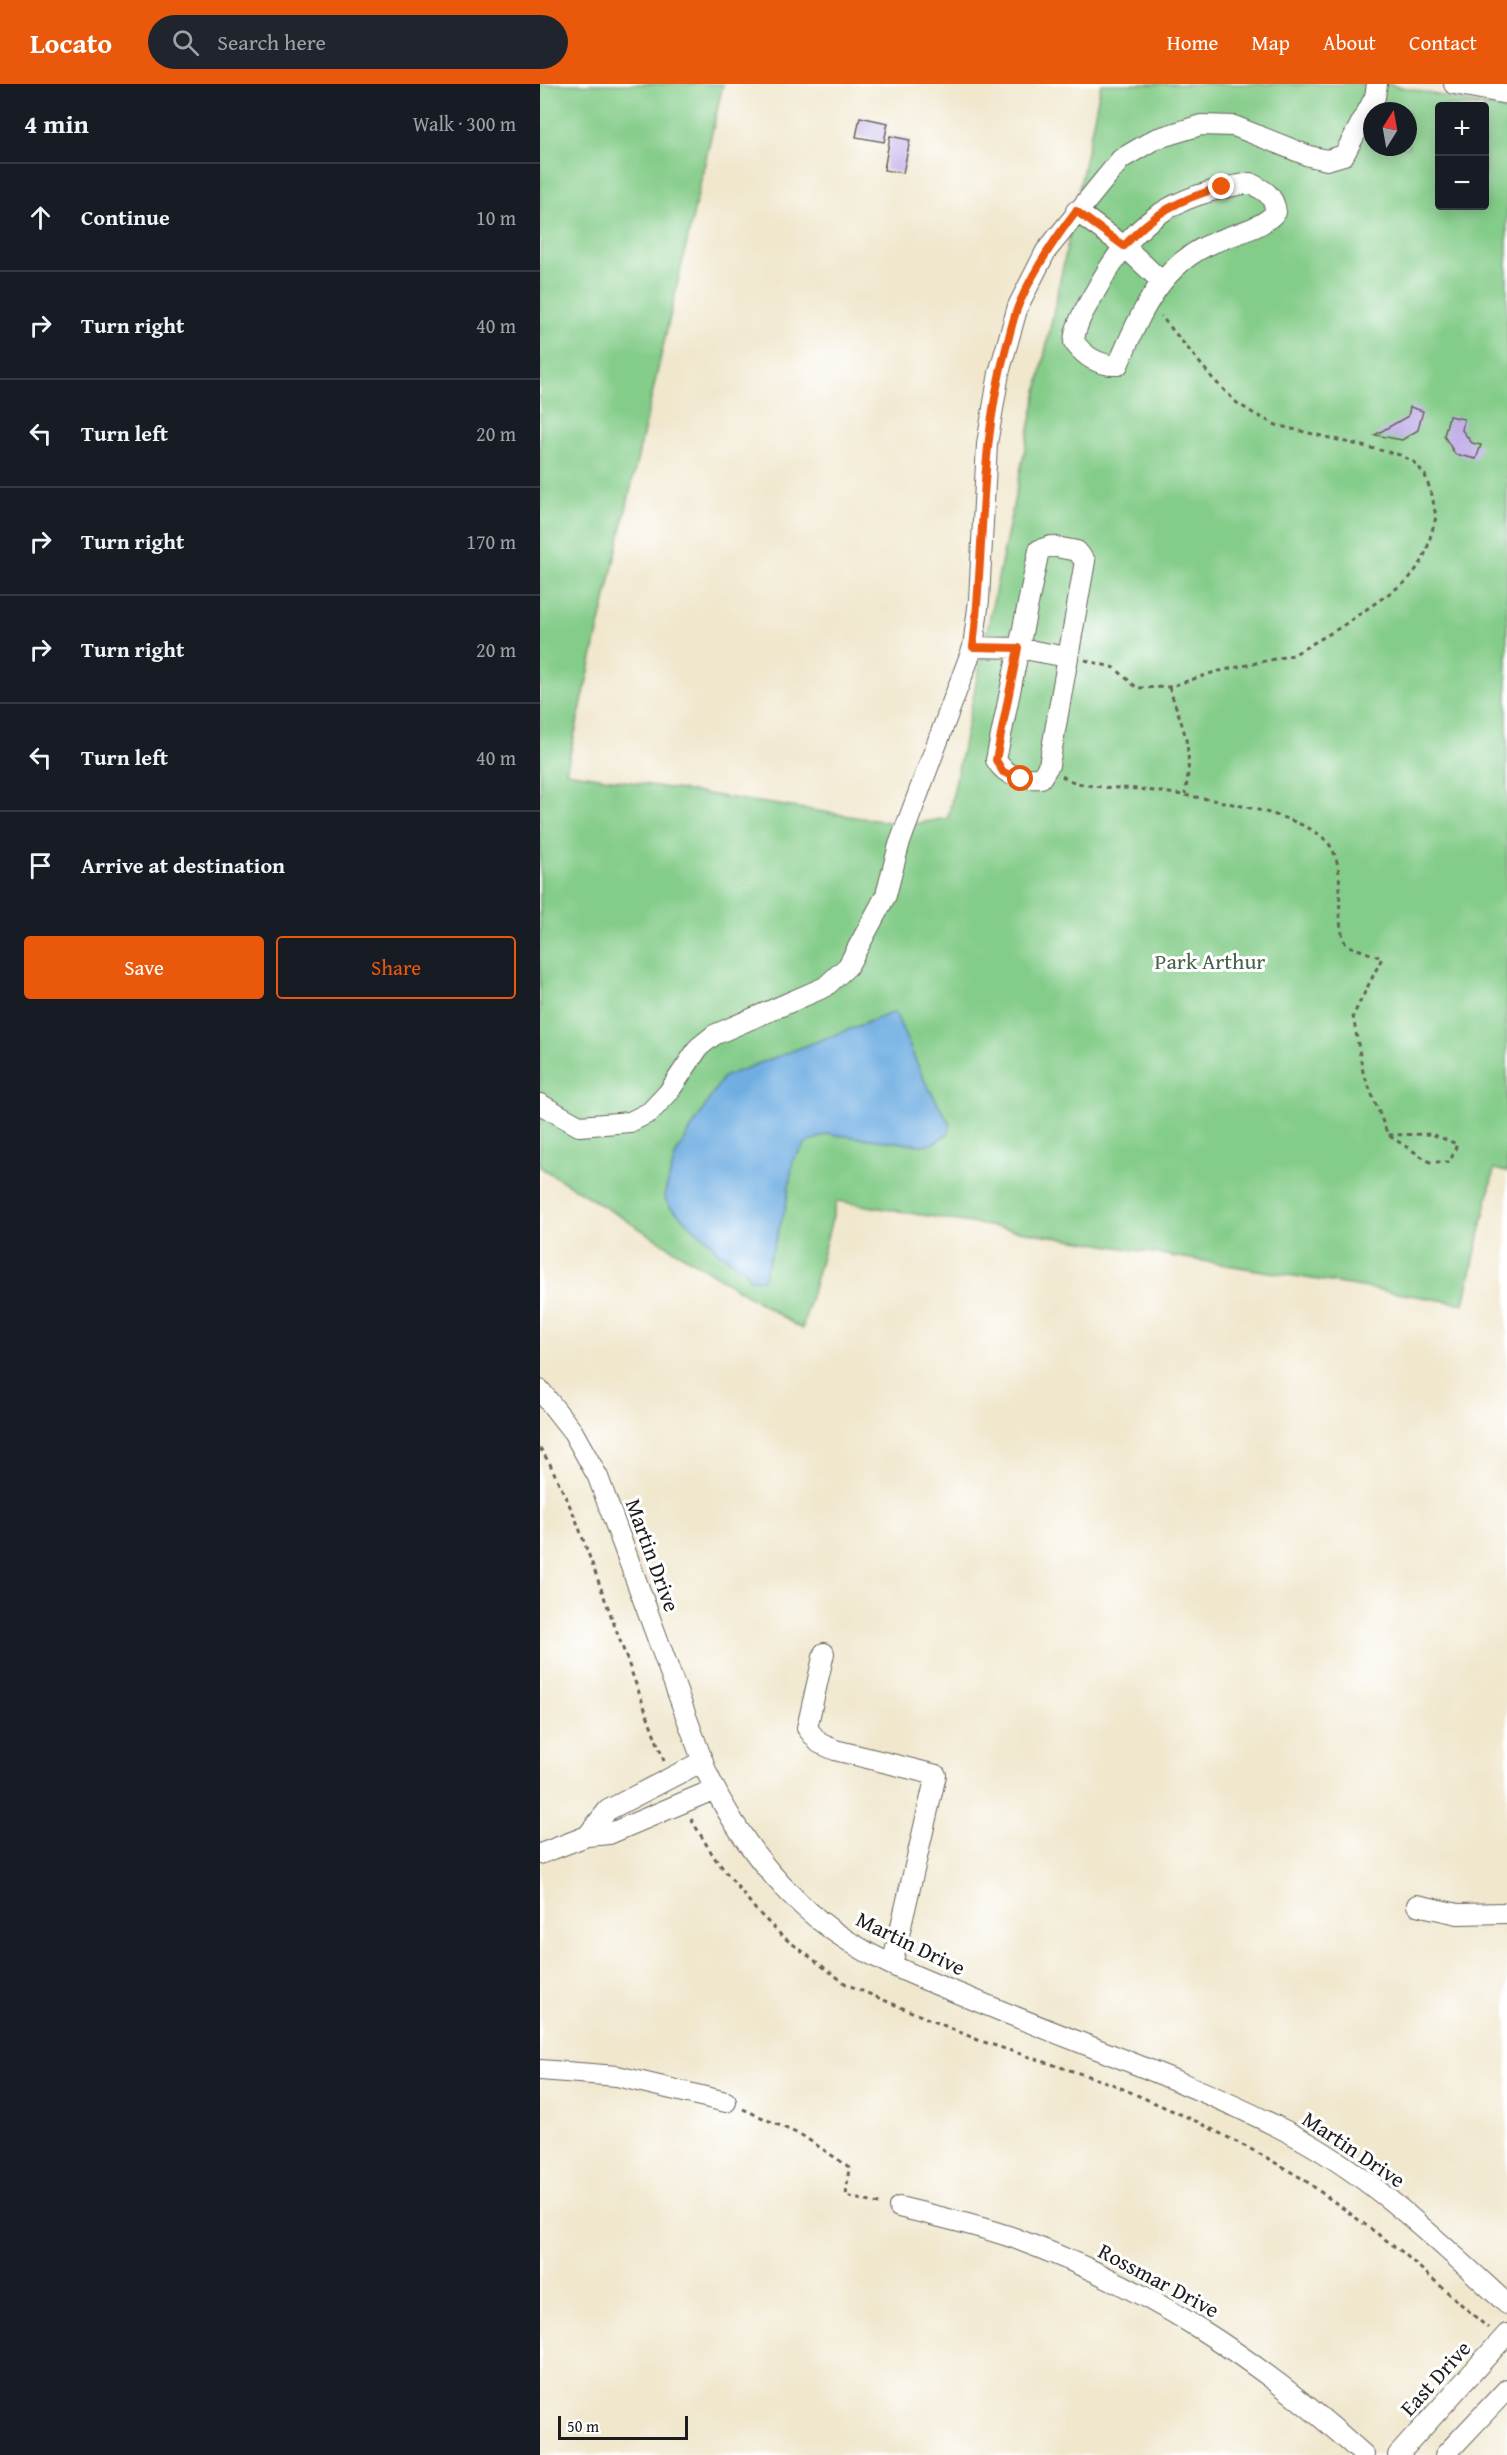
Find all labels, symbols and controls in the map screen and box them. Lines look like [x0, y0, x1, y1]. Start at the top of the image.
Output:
search box [148, 15, 568, 69]
text: Locato [30, 22, 112, 63]
icon: search [169, 26, 202, 59]
text: Search here [217, 26, 326, 58]
text: Home [1167, 27, 1218, 58]
text: Map [1251, 27, 1290, 58]
text: About [1323, 27, 1376, 58]
text: Contact [1409, 27, 1477, 58]
north arrow [1363, 102, 1417, 156]
map controls [1435, 102, 1489, 210]
button: + [1435, 102, 1489, 156]
text: 4 min [24, 104, 89, 143]
text: Walk · 300 m [413, 109, 516, 138]
button: − [1435, 156, 1489, 210]
route end [1208, 173, 1234, 199]
icon: ahead [24, 201, 57, 234]
text: Continue [81, 201, 170, 233]
text: 10 m [476, 203, 516, 232]
icon: right [24, 309, 57, 342]
text: Turn right [81, 309, 184, 341]
text: 40 m [476, 311, 516, 340]
icon: left [24, 417, 57, 450]
text: Turn left [81, 417, 168, 449]
text: 20 m [476, 419, 516, 448]
icon: right [24, 525, 57, 558]
text: Turn right [81, 525, 184, 557]
text: 170 m [466, 527, 516, 556]
icon: right [24, 633, 57, 666]
text: Turn right [81, 633, 184, 665]
text: 20 m [476, 635, 516, 664]
icon: left [24, 741, 57, 774]
text: Turn left [81, 741, 168, 773]
text: 40 m [476, 743, 516, 772]
route start [1007, 765, 1033, 791]
icon: arrive [24, 849, 57, 882]
text: Arrive at destination [81, 849, 285, 881]
button: Save [24, 936, 264, 999]
button: Share [276, 936, 516, 999]
park label: Park Arthur [1155, 945, 1265, 977]
street label: Martin Drive [618, 1494, 688, 1616]
street label: Martin Drive [851, 1903, 971, 1983]
street label: Martin Drive [1296, 2103, 1412, 2195]
street label: Rossmar Drive [1093, 2235, 1225, 2325]
street label: East Drive [1392, 2333, 1478, 2423]
scale bar [558, 2413, 688, 2440]
text: 50 m [567, 2414, 599, 2438]

